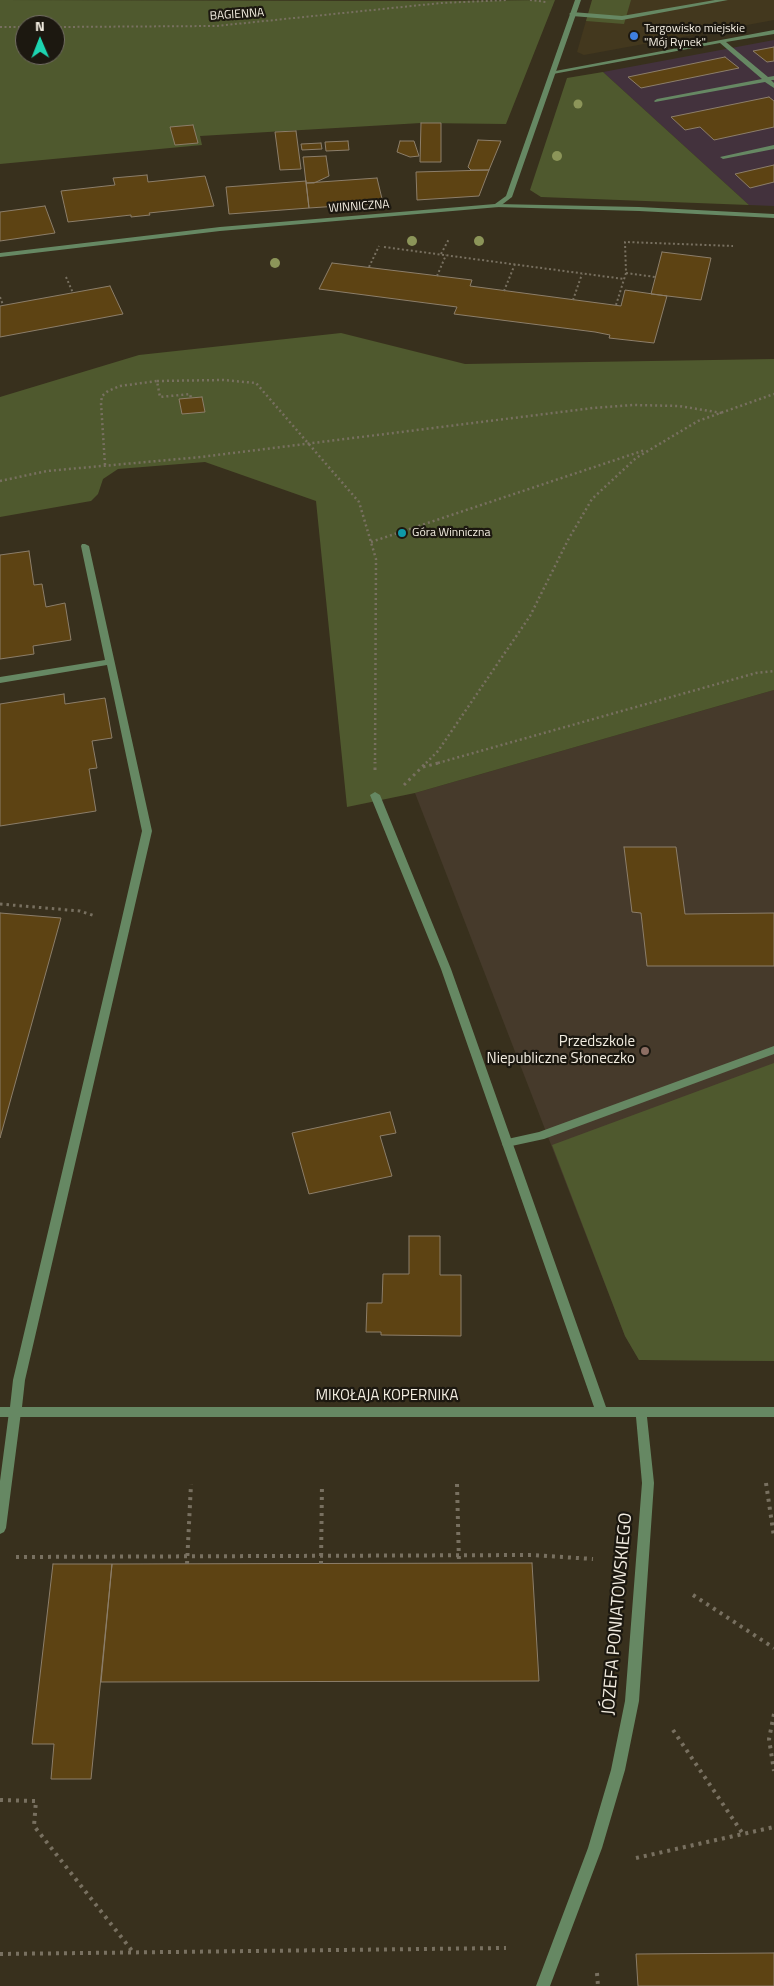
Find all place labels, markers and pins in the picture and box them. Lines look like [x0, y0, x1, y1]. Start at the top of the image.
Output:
place label: Targowisko miejskie "Mój Rynek" [644, 22, 745, 50]
marker: Targowisko miejskie "Mój Rynek" [628, 30, 640, 42]
place label: Góra Winniczna [412, 526, 490, 540]
marker: Góra Winniczna [396, 527, 408, 539]
place label: Przedszkole Niepubliczne Słoneczko [487, 1033, 635, 1068]
marker: Przedszkole Niepubliczne Słoneczko [639, 1045, 651, 1057]

